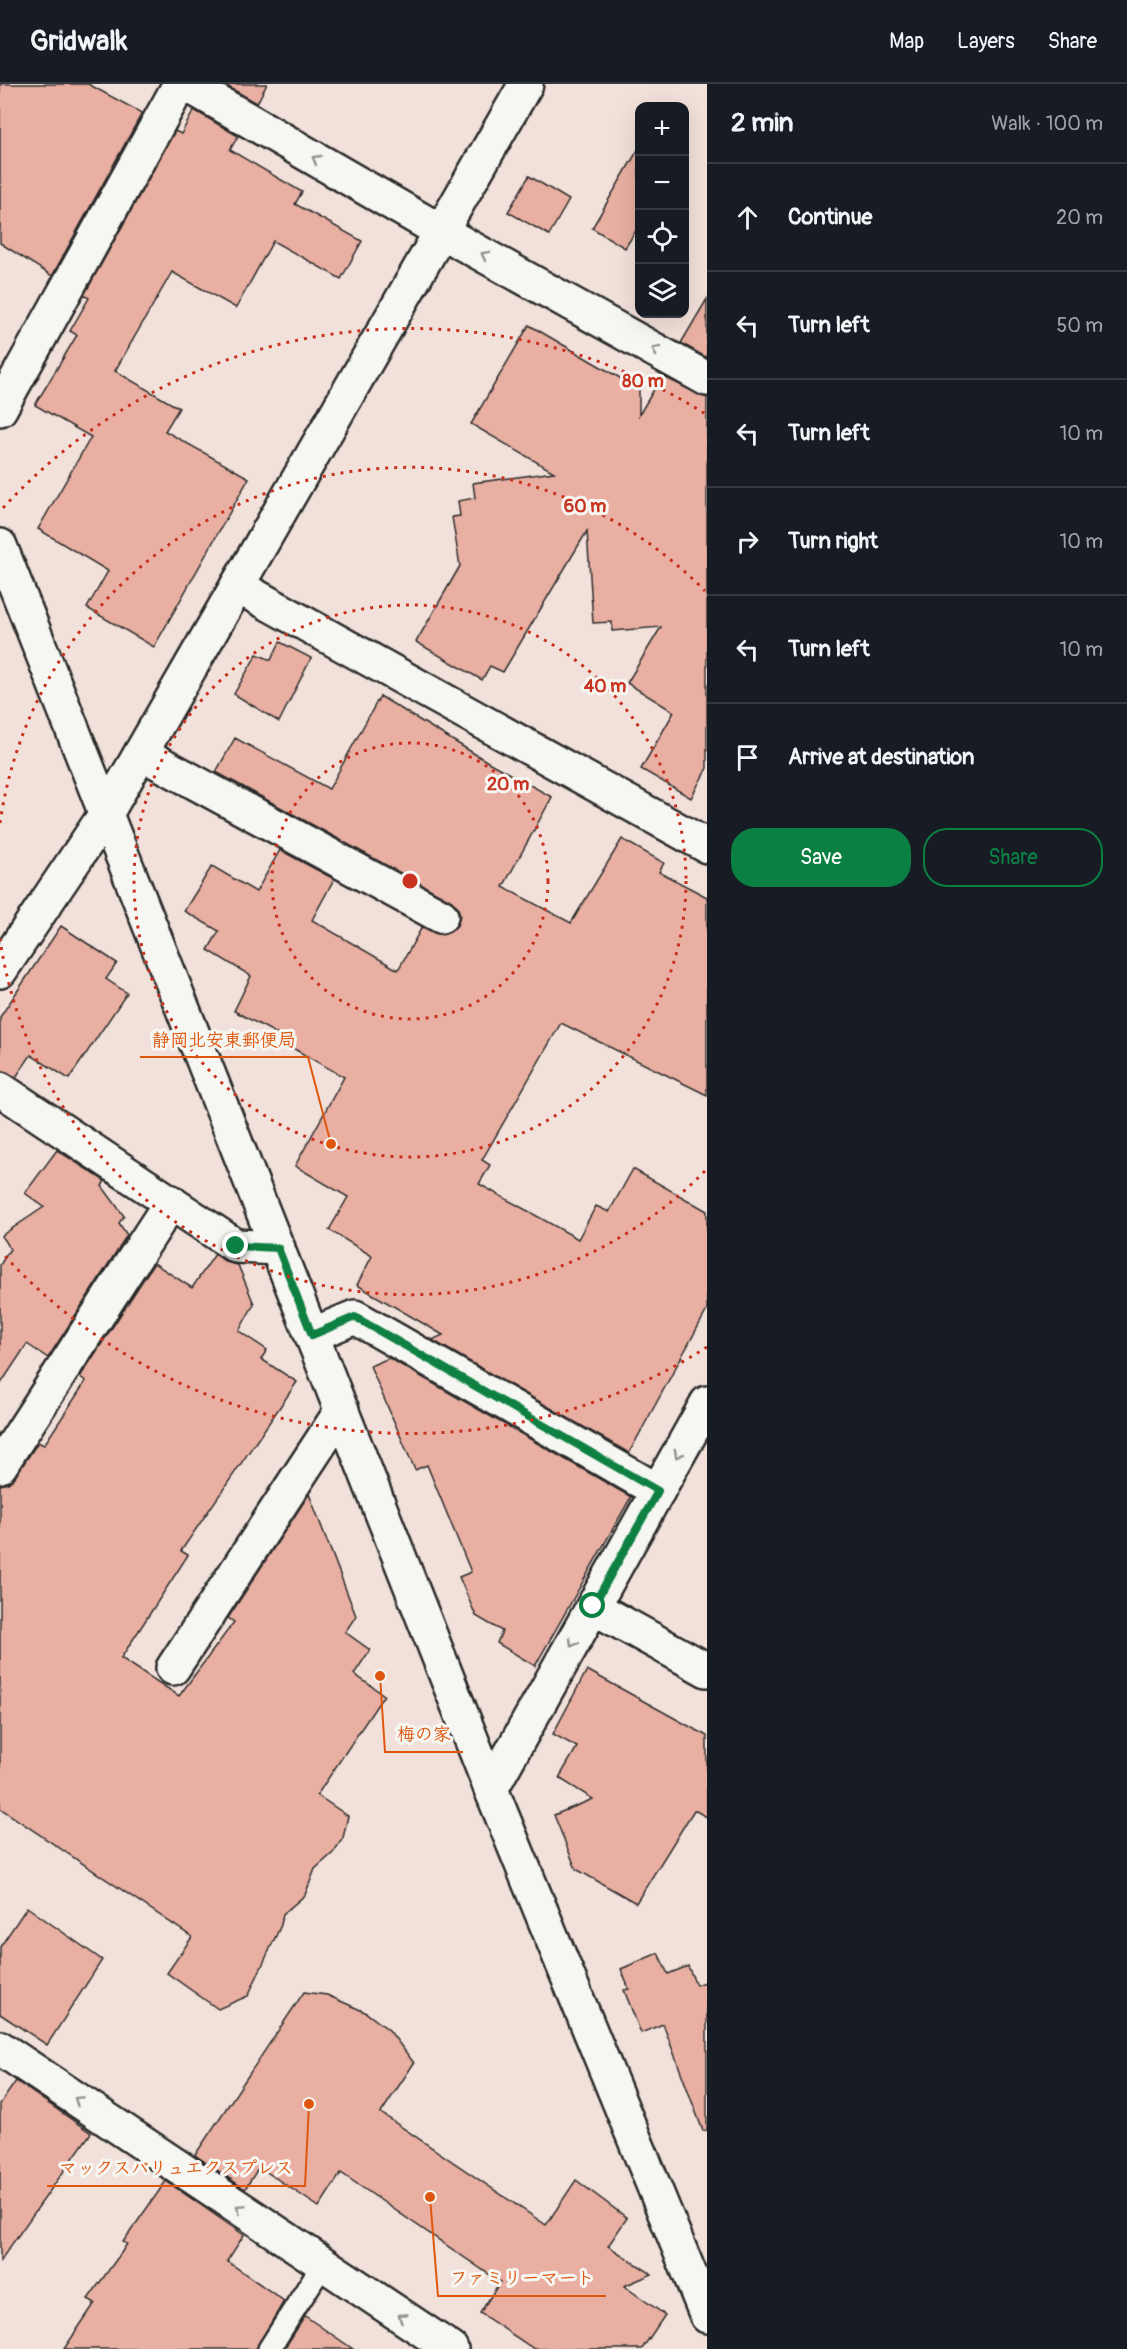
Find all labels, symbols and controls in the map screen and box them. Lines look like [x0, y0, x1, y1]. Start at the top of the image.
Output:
text: Gridwalk [30, 24, 128, 59]
text: Map [889, 28, 924, 55]
text: Layers [957, 28, 1015, 55]
text: Share [1048, 28, 1097, 55]
map controls [635, 102, 689, 318]
button: + [635, 102, 689, 156]
text: 2 min [731, 107, 793, 139]
text: Walk · 100 m [991, 111, 1103, 136]
one-way arrow [312, 155, 322, 166]
button: − [635, 156, 689, 210]
icon: ahead [731, 201, 764, 234]
text: Continue [788, 203, 872, 231]
text: 20 m [1056, 205, 1103, 230]
button: locate [635, 210, 689, 264]
one-way arrow [481, 251, 492, 263]
button: layers [635, 264, 689, 318]
icon: left [731, 309, 764, 342]
text: Turn left [788, 311, 870, 339]
text: 50 m [1056, 313, 1103, 338]
one-way arrow [652, 346, 662, 357]
text: 80 m [622, 370, 664, 393]
icon: left [731, 417, 764, 450]
text: Turn left [788, 419, 870, 447]
text: 10 m [1059, 421, 1103, 446]
text: 60 m [564, 495, 606, 518]
icon: right [731, 525, 764, 558]
text: Turn right [788, 527, 878, 555]
text: 10 m [1059, 529, 1103, 554]
icon: left [731, 633, 764, 666]
text: Turn left [788, 635, 870, 663]
text: 10 m [1059, 637, 1103, 662]
text: 40 m [584, 675, 626, 698]
icon: arrive [731, 741, 764, 774]
text: Arrive at destination [788, 743, 974, 771]
text: 20 m [487, 773, 529, 796]
button: Save [731, 828, 911, 887]
button: Share [923, 828, 1103, 887]
centre of rings [400, 871, 420, 891]
callout: 静岡北安東郵便局 [140, 1021, 308, 1057]
text: 静岡北安東郵便局 [152, 1029, 296, 1052]
route end [222, 1232, 248, 1258]
one-way arrow [674, 1448, 685, 1459]
route start [579, 1592, 605, 1618]
one-way arrow [569, 1637, 580, 1647]
callout: 梅の家 [385, 1716, 463, 1752]
text: 梅の家 [397, 1723, 451, 1746]
one-way arrow [73, 2096, 84, 2107]
callout: マックスバリュエクスプレス [47, 2150, 305, 2186]
text: マックスバリュエクスプレス [59, 2157, 293, 2180]
one-way arrow [236, 2204, 247, 2215]
callout: ファミリーマート [438, 2260, 606, 2296]
text: ファミリーマート [450, 2267, 594, 2290]
one-way arrow [398, 2312, 408, 2324]

